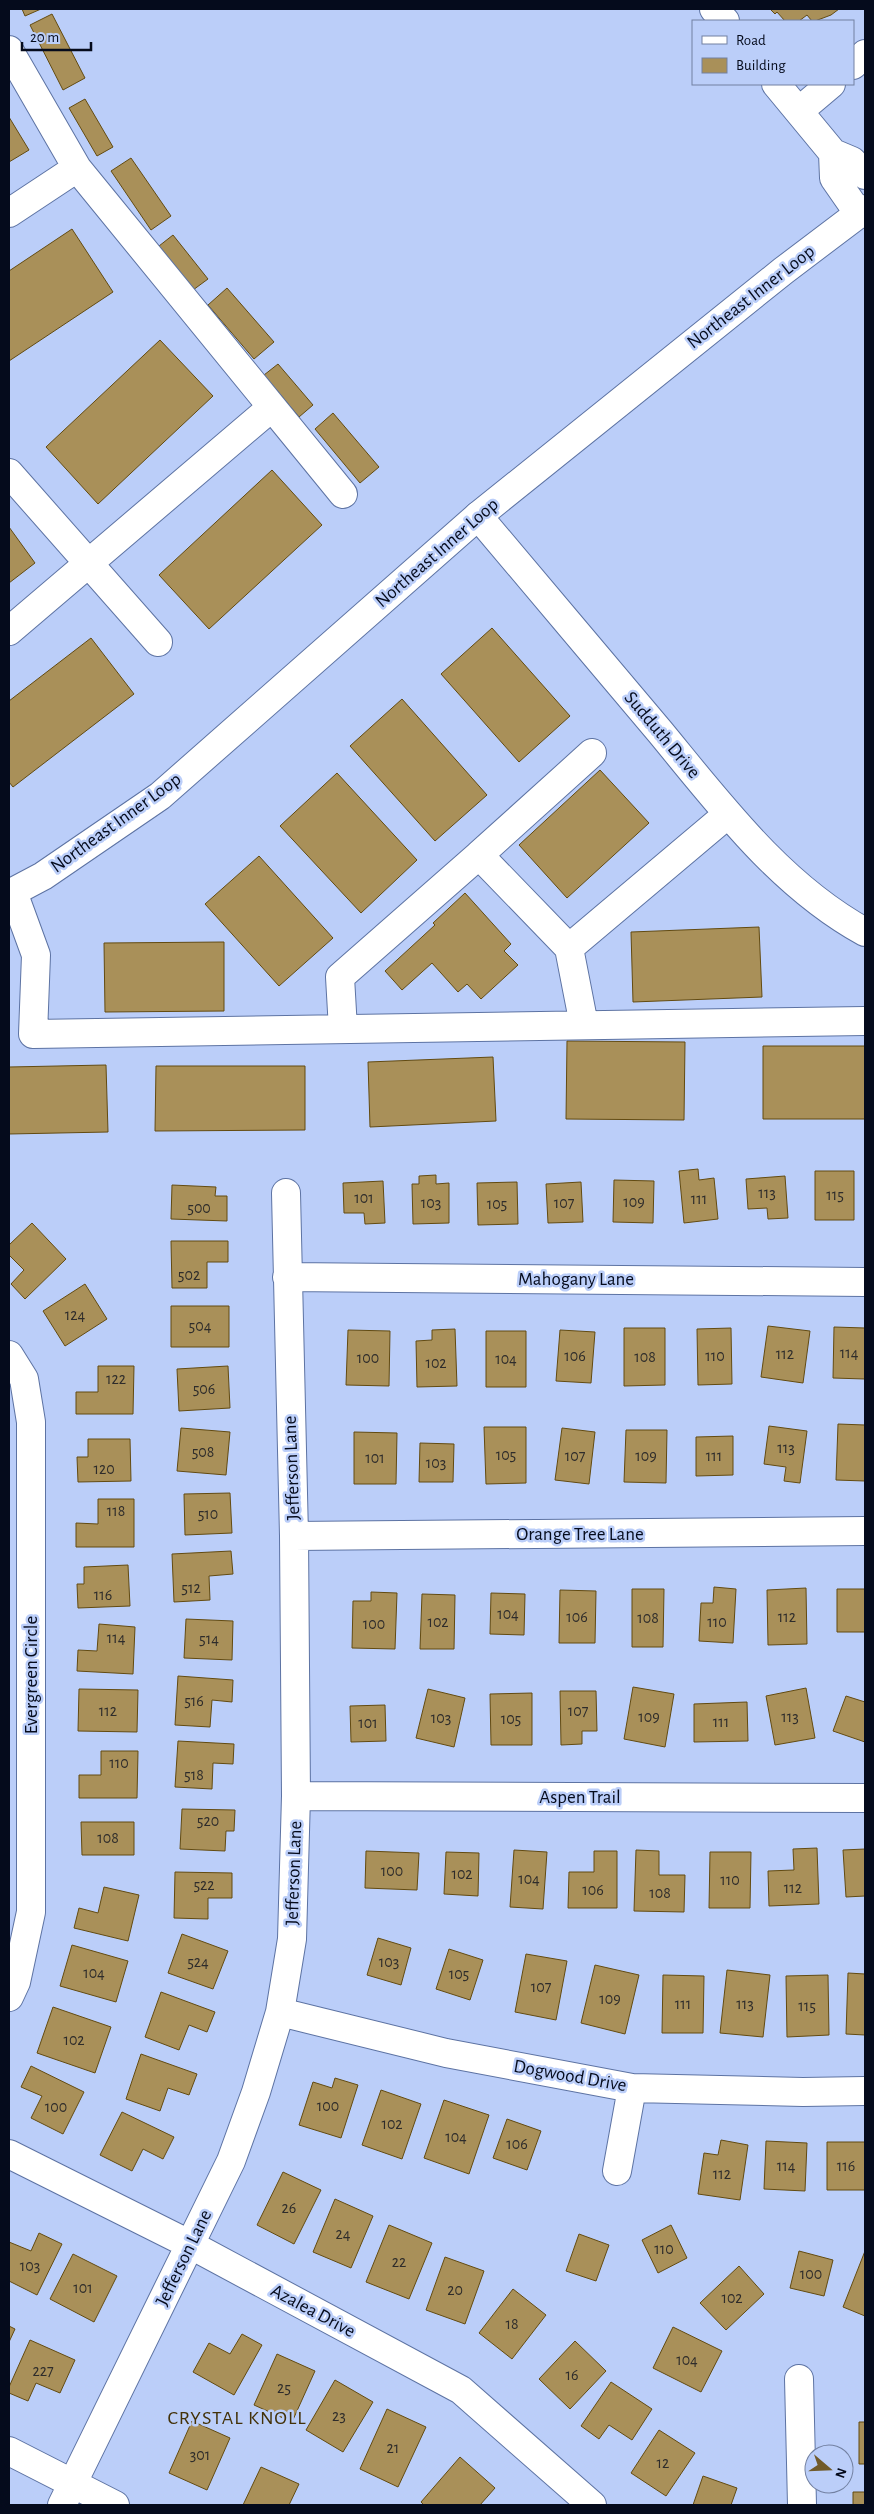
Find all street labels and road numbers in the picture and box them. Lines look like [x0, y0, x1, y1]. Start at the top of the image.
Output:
street label: Northeast Inner Loop [684, 242, 818, 352]
street label: Northeast Inner Loop [372, 495, 502, 611]
street label: Sudduth Drive [620, 688, 704, 782]
street label: Northeast Inner Loop [47, 769, 185, 877]
street label: Mahogany Lane [518, 1270, 634, 1289]
street label: Jefferson Lane [281, 1415, 303, 1521]
street label: Orange Tree Lane [516, 1525, 644, 1544]
street label: Evergreen Circle [22, 1616, 41, 1734]
street label: Aspen Trail [539, 1788, 621, 1807]
street label: Jefferson Lane [283, 1820, 305, 1926]
street label: Dogwood Drive [512, 2057, 628, 2095]
street label: Jefferson Lane [153, 2207, 215, 2309]
street label: Azalea Drive [268, 2281, 358, 2341]

